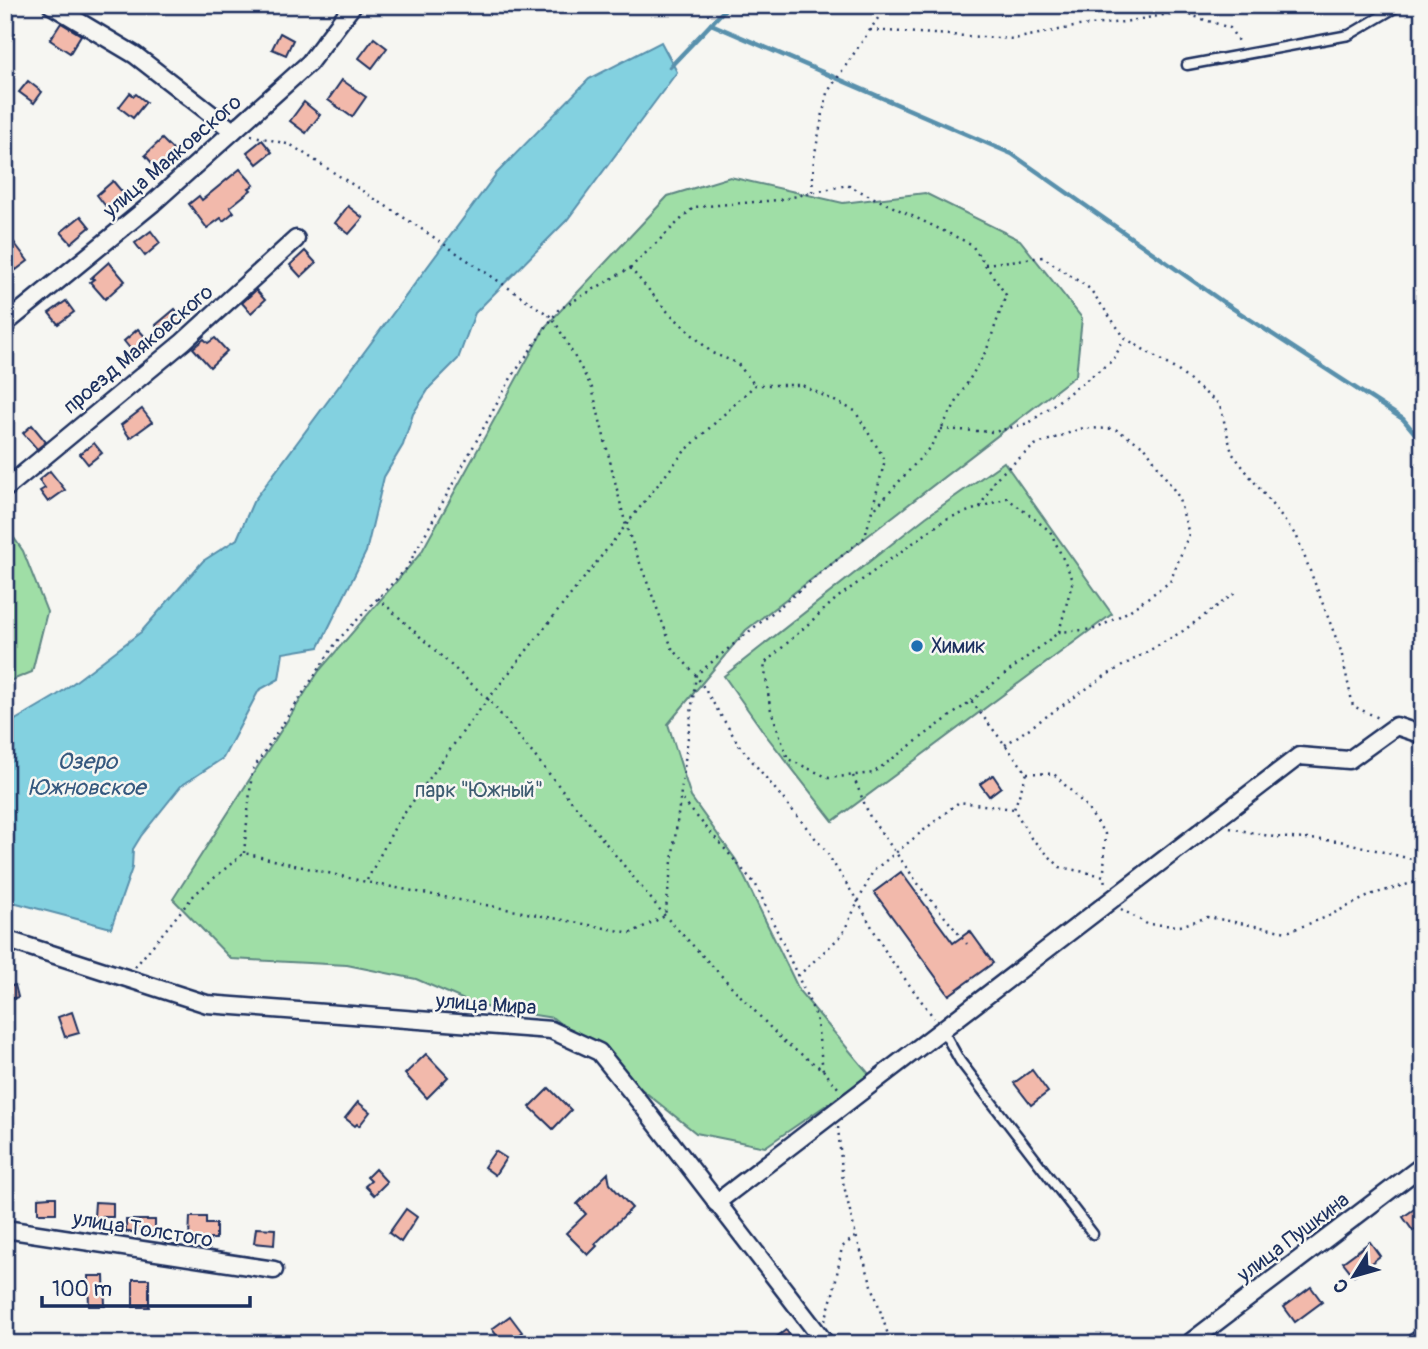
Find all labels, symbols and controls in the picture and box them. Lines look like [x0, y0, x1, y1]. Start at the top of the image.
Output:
street label: улица Маяковского [97, 89, 247, 225]
street label: проезд Маяковского [58, 279, 219, 420]
place label: Химик [931, 633, 986, 660]
marker: Химик [909, 638, 925, 654]
water label: Озеро Южновское [29, 747, 148, 802]
park label: парк "Южный" [415, 777, 543, 804]
street label: улица Мира [434, 987, 537, 1021]
street label: улица Пушкина [1231, 1186, 1355, 1289]
street label: улица Толстого [70, 1205, 215, 1254]
north arrow [1320, 1240, 1390, 1310]
scale bar [42, 1265, 250, 1309]
text: С [1328, 1274, 1354, 1298]
text: 100 m [52, 1276, 112, 1303]

